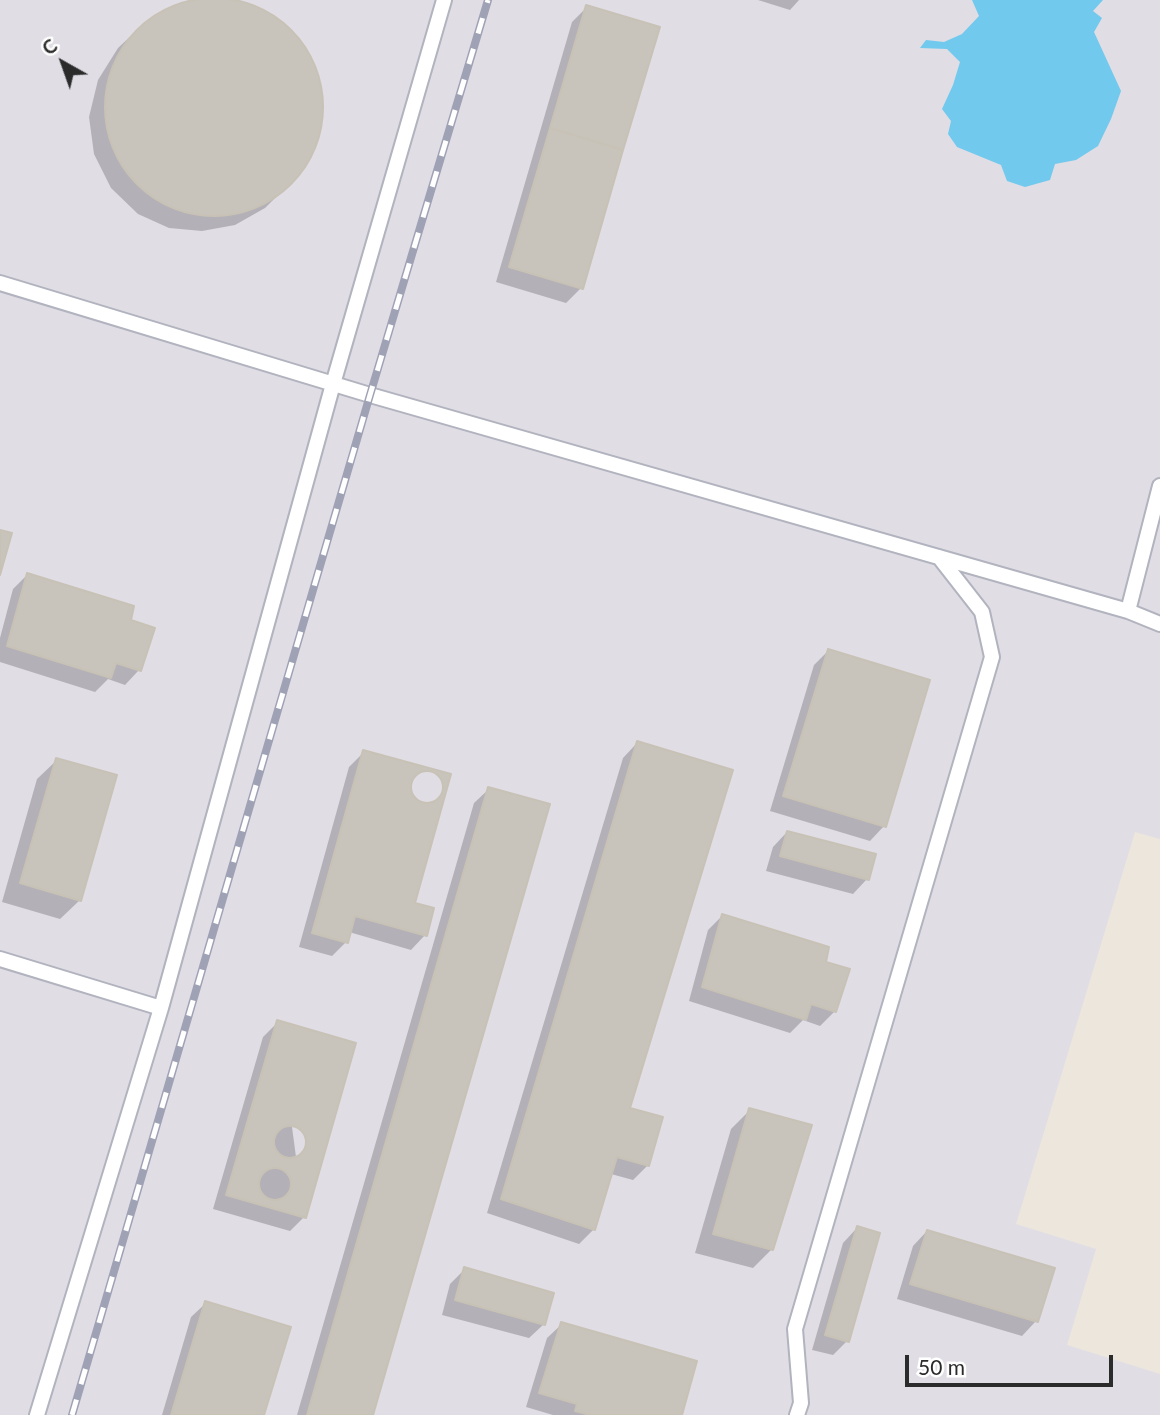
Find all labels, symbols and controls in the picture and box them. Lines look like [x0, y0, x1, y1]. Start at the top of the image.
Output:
north arrow [28, 28, 98, 98]
text: С [37, 34, 61, 59]
scale bar [908, 1342, 1116, 1386]
text: 50 m [918, 1354, 965, 1379]

